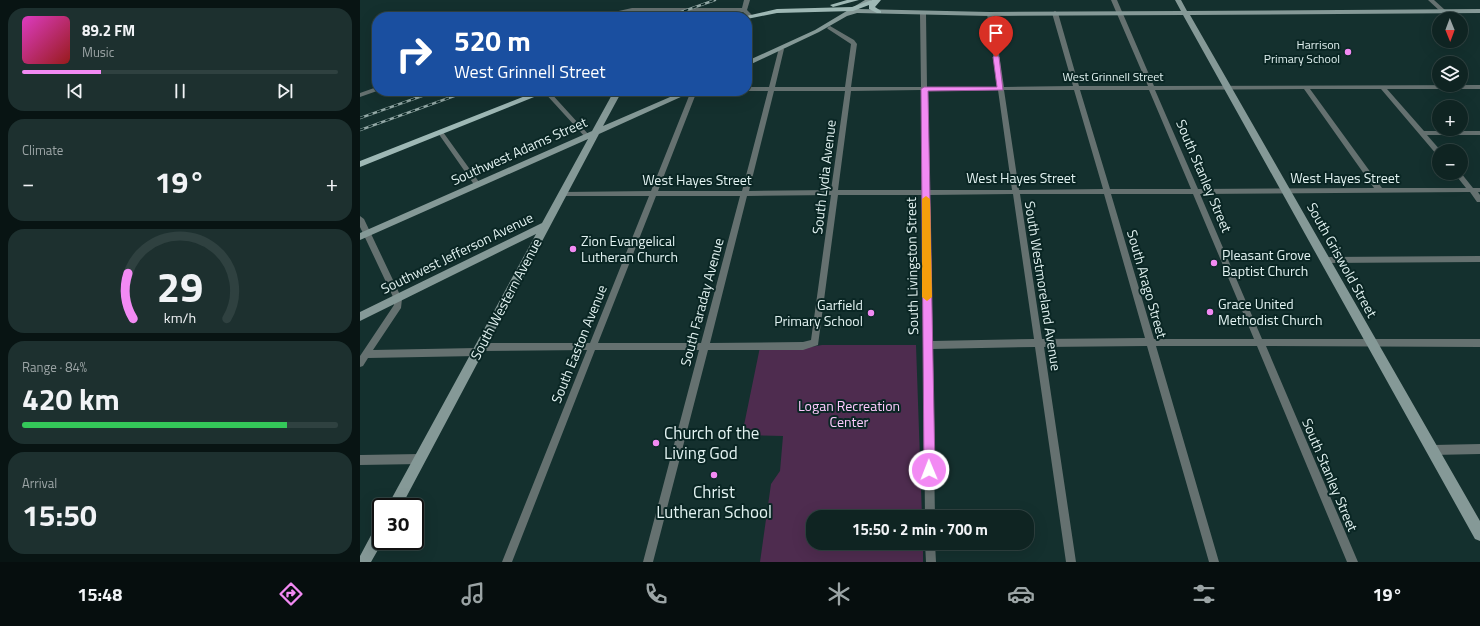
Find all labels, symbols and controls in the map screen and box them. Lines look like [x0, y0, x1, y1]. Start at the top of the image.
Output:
north arrow [1432, 12, 1468, 48]
map controls [1432, 12, 1468, 180]
pin [979, 16, 1013, 57]
text: 89.2 FM [82, 19, 135, 42]
text: 520 m [454, 19, 531, 62]
icon: arrive [985, 22, 1007, 44]
icon: right [388, 28, 440, 80]
place label: Harrison Primary School [1264, 35, 1340, 68]
text: Music [82, 42, 114, 62]
marker: Harrison Primary School [1343, 47, 1353, 57]
button: layers [1432, 56, 1468, 92]
text: West Grinnell Street [454, 58, 606, 85]
street label: West Grinnell Street [1062, 67, 1164, 86]
icon: previous [64, 80, 86, 102]
icon: pause [169, 80, 191, 102]
icon: next [274, 80, 296, 102]
button: + [1432, 100, 1468, 136]
street label: Southwest Adams Street [447, 111, 590, 190]
street label: South Stanley Street [1171, 116, 1238, 236]
street label: South Lydia Avenue [806, 119, 841, 235]
text: Climate [22, 140, 63, 160]
button: − [1432, 144, 1468, 180]
text: 19° [155, 159, 205, 205]
text: − [22, 166, 34, 200]
text: + [326, 166, 338, 200]
street label: West Hayes Street [966, 167, 1076, 188]
street label: West Hayes Street [1290, 167, 1400, 188]
street label: West Hayes Street [642, 169, 752, 190]
street label: South Livingston Street [900, 197, 923, 335]
street label: South Griswold Street [1302, 198, 1383, 321]
street label: South Westmoreland Avenue [1020, 200, 1067, 372]
street label: Southwest Jefferson Avenue [377, 206, 537, 299]
street label: South Arago Street [1122, 227, 1173, 341]
place label: Zion Evangelical Lutheran Church [581, 230, 678, 267]
street label: South Western Avenue [465, 234, 546, 363]
street label: South Faraday Avenue [674, 236, 729, 368]
marker: Zion Evangelical Lutheran Church [568, 244, 578, 254]
place label: Pleasant Grove Baptist Church [1222, 244, 1311, 281]
text: 29 [157, 255, 203, 318]
marker: Pleasant Grove Baptist Church [1209, 258, 1219, 268]
street label: South Easton Avenue [545, 282, 612, 406]
place label: Grace United Methodist Church [1218, 293, 1322, 330]
place label: Garfield Primary School [774, 294, 863, 331]
text: km/h [164, 307, 196, 329]
marker: Grace United Methodist Church [1205, 307, 1215, 317]
marker: Garfield Primary School [866, 308, 876, 318]
text: Range · 84% [22, 357, 87, 377]
text: 420 km [22, 376, 120, 422]
park label: Logan Recreation Center [798, 395, 900, 432]
street label: South Stanley Street [1297, 415, 1364, 535]
place label: Church of the Living God [664, 420, 759, 466]
marker: Church of the Living God [651, 438, 661, 448]
position arrow [908, 449, 950, 491]
marker: Christ Lutheran School [709, 470, 719, 480]
text: Arrival [22, 473, 57, 493]
place label: Christ Lutheran School [656, 479, 772, 525]
text: 15:50 [22, 492, 97, 538]
speed limit sign: 30 [372, 498, 424, 550]
text: 15:50 · 2 min · 700 m [852, 518, 988, 541]
icon: directions [277, 580, 305, 608]
icon: music [459, 580, 487, 608]
icon: phone [642, 580, 670, 608]
icon: climate [825, 580, 853, 608]
icon: car [1007, 580, 1035, 608]
icon: filters [1190, 580, 1218, 608]
text: 15:48 [77, 581, 122, 608]
text: 19° [1372, 581, 1403, 608]

